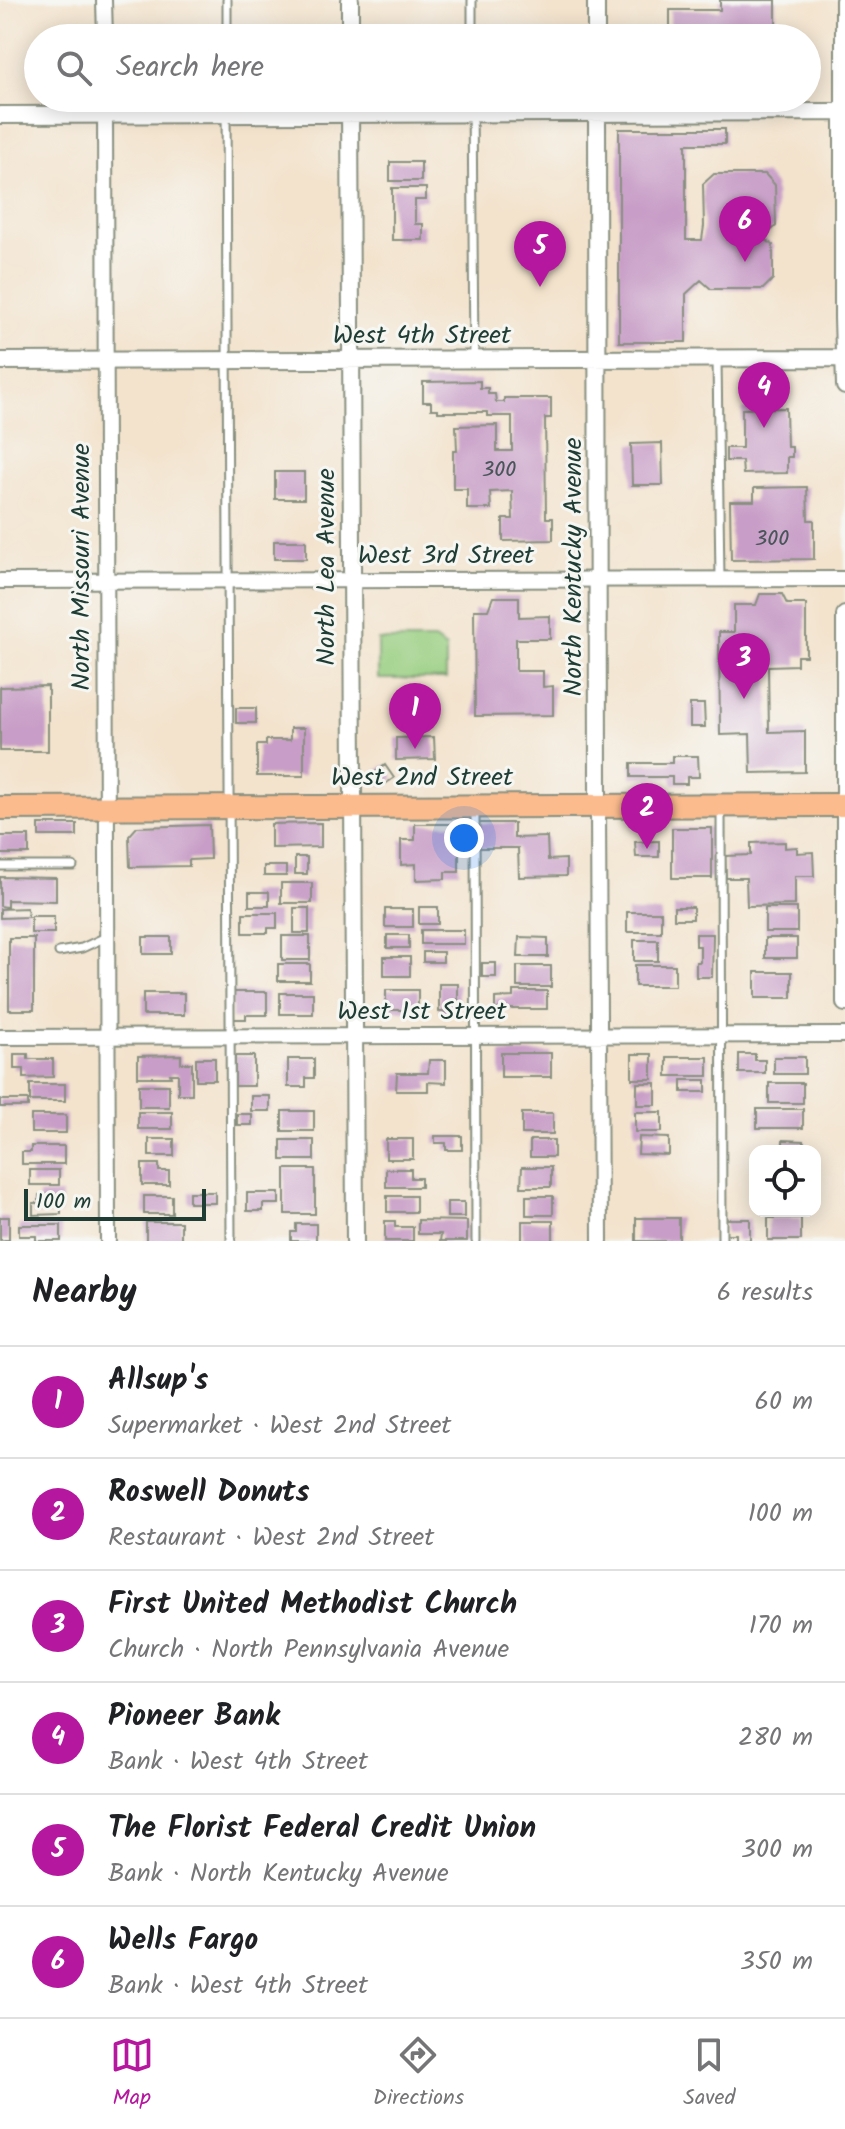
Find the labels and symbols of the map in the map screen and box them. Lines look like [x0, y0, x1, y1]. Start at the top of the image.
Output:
pin: 6 [719, 196, 771, 262]
pin: 5 [514, 221, 566, 287]
street label: West 4th Street [333, 315, 512, 357]
pin: 4 [738, 362, 790, 428]
street label: North Kentucky Avenue [553, 437, 595, 696]
street label: North Missouri Avenue [61, 443, 103, 691]
house number: 300 [482, 453, 516, 488]
street label: North Lea Avenue [306, 468, 348, 666]
house number: 300 [755, 522, 789, 557]
street label: West 3rd Street [358, 535, 535, 577]
pin: 3 [718, 633, 770, 699]
pin: 1 [389, 683, 441, 749]
street label: West 2nd Street [331, 757, 514, 799]
pin: 2 [621, 783, 673, 849]
your location [444, 818, 484, 858]
street label: West 1st Street [337, 991, 508, 1033]
scale bar [24, 1185, 206, 1221]

